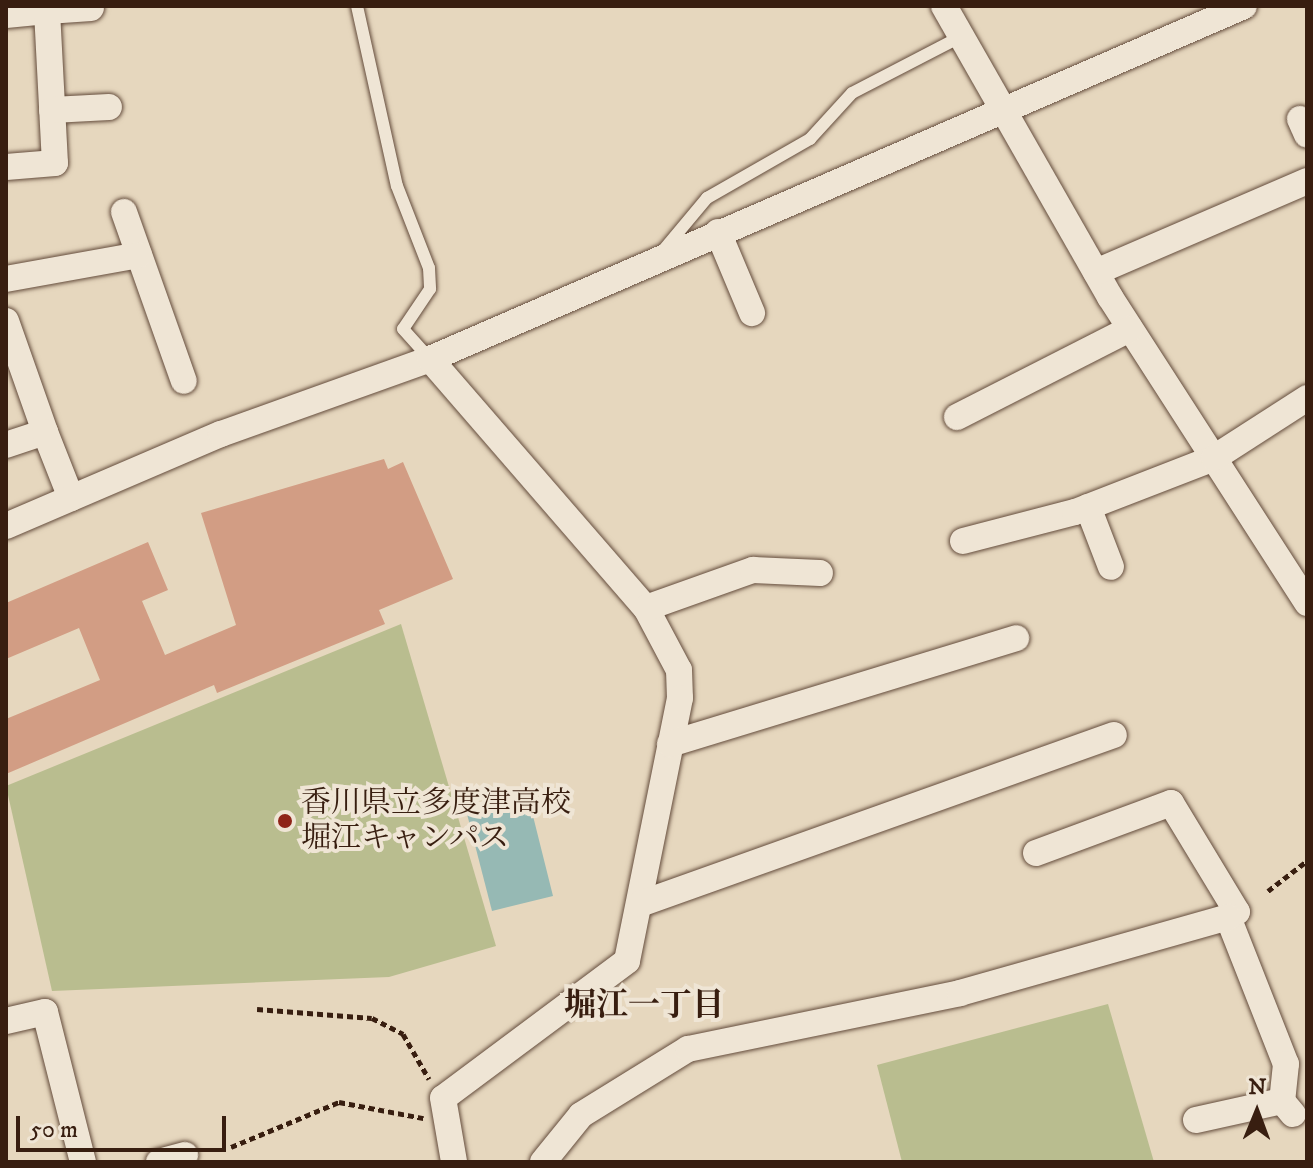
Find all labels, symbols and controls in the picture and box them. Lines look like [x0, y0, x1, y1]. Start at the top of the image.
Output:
place label: 香川県立多度津高校 堀江キャンパス [301, 786, 571, 856]
marker: 香川県立多度津高校 堀江キャンパス [276, 812, 294, 830]
district label: 堀江一丁目 [564, 987, 724, 1025]
north arrow [1217, 1072, 1297, 1152]
text: N [1248, 1074, 1267, 1101]
scale bar [20, 1100, 230, 1150]
text: 50 m [30, 1115, 78, 1145]

